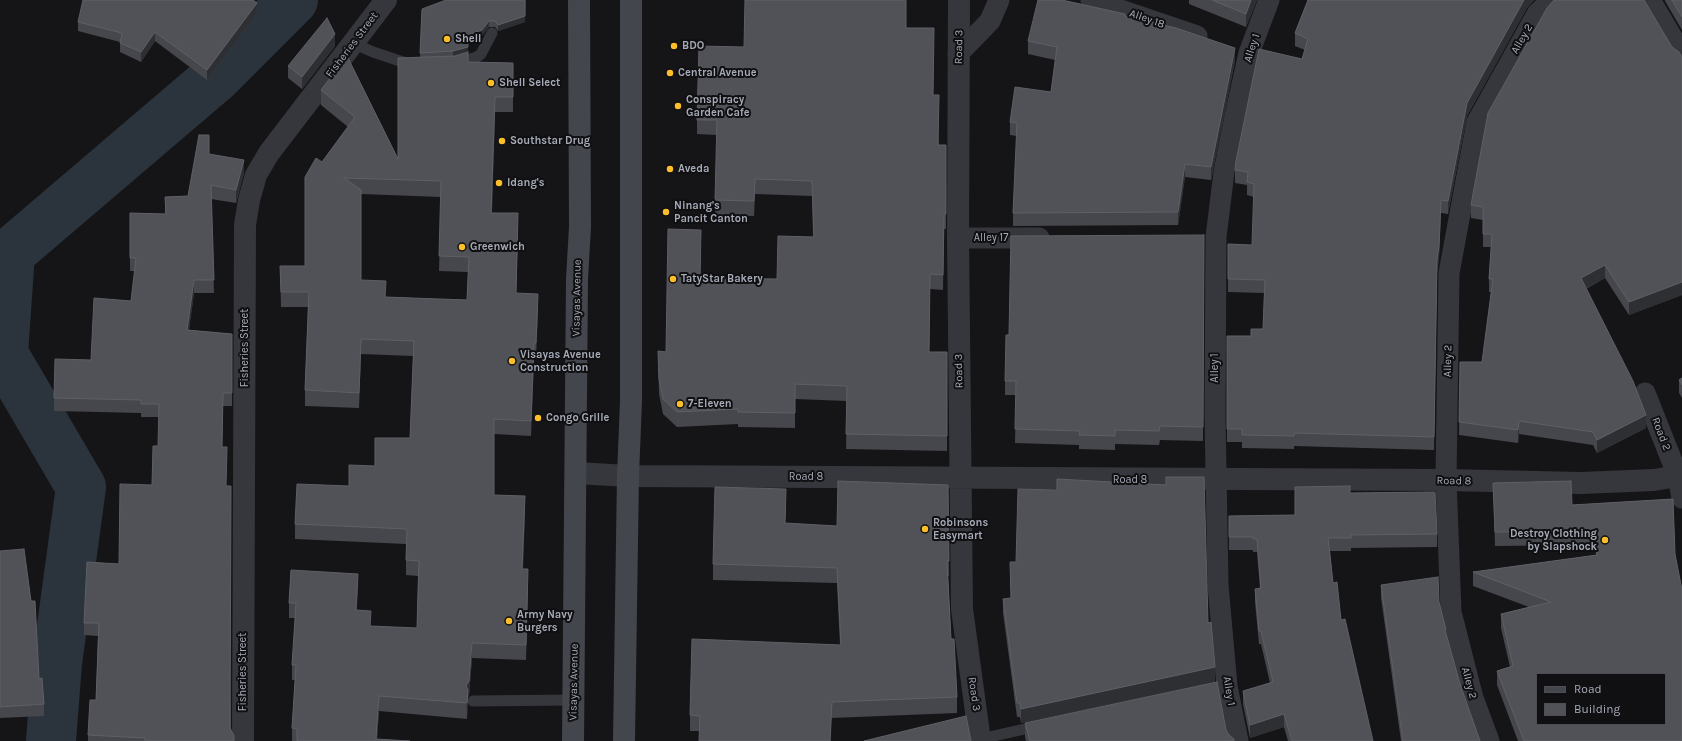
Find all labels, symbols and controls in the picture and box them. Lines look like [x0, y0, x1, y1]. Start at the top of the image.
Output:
street label: Alley 18 [1128, 7, 1166, 31]
street label: Fisheries Street [323, 10, 381, 80]
street label: Alley 2 [1508, 22, 1536, 56]
street label: Road 3 [952, 30, 966, 64]
place label: Shell [455, 32, 481, 46]
street label: Alley 1 [1241, 32, 1263, 64]
marker: Shell [442, 34, 452, 44]
place label: BDO [682, 39, 704, 53]
marker: BDO [669, 41, 679, 51]
place label: Central Avenue [678, 66, 757, 80]
marker: Central Avenue [665, 68, 675, 78]
place label: Shell Select [499, 76, 560, 90]
marker: Shell Select [486, 78, 496, 88]
place label: Conspiracy Garden Cafe [686, 93, 750, 119]
marker: Conspiracy Garden Cafe [673, 101, 683, 111]
place label: Southstar Drug [510, 134, 590, 148]
marker: Southstar Drug [497, 136, 507, 146]
place label: Aveda [678, 162, 709, 176]
marker: Aveda [665, 164, 675, 174]
place label: Idang's [507, 176, 545, 190]
marker: Idang's [494, 178, 504, 188]
place label: Ninang's Pancit Canton [674, 199, 748, 225]
marker: Ninang's Pancit Canton [661, 207, 671, 217]
street label: Alley 17 [974, 231, 1008, 245]
place label: Greenwich [470, 240, 525, 254]
marker: Greenwich [457, 242, 467, 252]
street label: Visayas Avenue [570, 259, 584, 337]
place label: TatyStar Bakery [681, 272, 763, 286]
marker: TatyStar Bakery [668, 274, 678, 284]
street label: Fisheries Street [238, 309, 252, 387]
street label: Alley 2 [1441, 345, 1455, 377]
place label: Visayas Avenue Construction [520, 348, 601, 374]
street label: Alley 1 [1208, 353, 1222, 383]
street label: Road 3 [952, 354, 966, 388]
marker: Visayas Avenue Construction [507, 356, 517, 366]
place label: 7-Eleven [688, 397, 732, 411]
marker: 7-Eleven [675, 399, 685, 409]
place label: Congo Grille [546, 411, 609, 425]
marker: Congo Grille [533, 413, 543, 423]
street label: Road 2 [1649, 416, 1673, 452]
street label: Road 8 [789, 470, 823, 484]
street label: Road 8 [1113, 473, 1147, 487]
street label: Road 8 [1437, 474, 1471, 488]
place label: Robinsons Easymart [933, 516, 988, 542]
marker: Robinsons Easymart [920, 524, 930, 534]
place label: Destroy Clothing by Slapshock [1510, 527, 1597, 553]
marker: Destroy Clothing by Slapshock [1600, 535, 1610, 545]
place label: Army Navy Burgers [517, 608, 573, 634]
marker: Army Navy Burgers [504, 616, 514, 626]
street label: Fisheries Street [236, 633, 250, 711]
street label: Visayas Avenue [567, 643, 581, 721]
street label: Alley 2 [1458, 666, 1480, 700]
legend [1536, 673, 1666, 725]
street label: Alley 1 [1220, 675, 1238, 707]
street label: Road 3 [965, 676, 983, 712]
text: Road [1574, 682, 1602, 696]
text: Building [1574, 702, 1620, 716]

